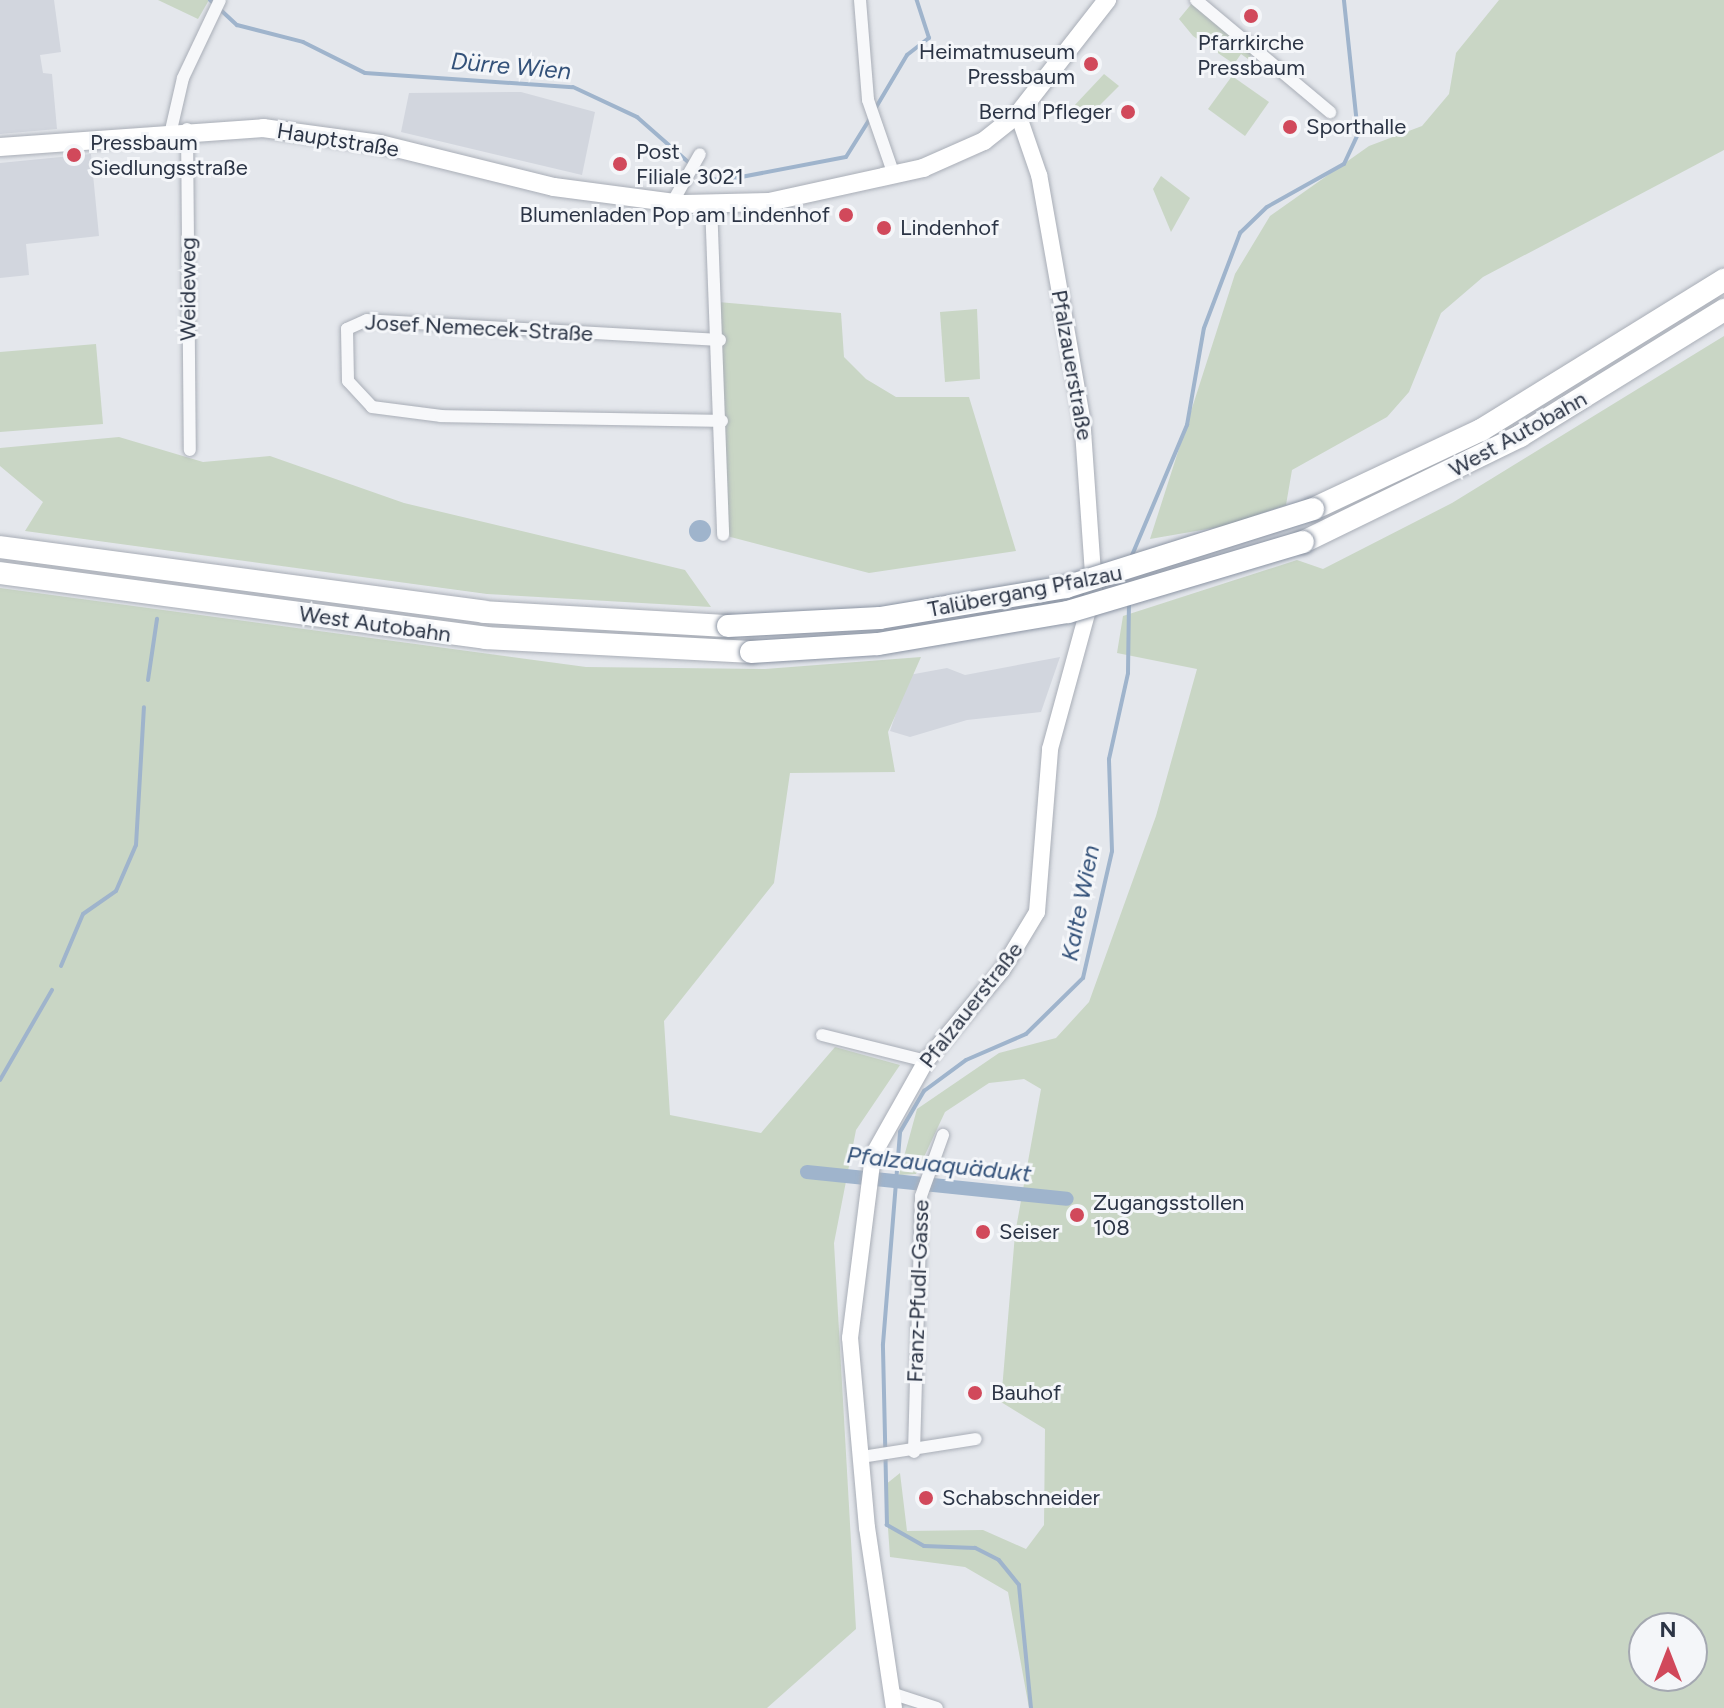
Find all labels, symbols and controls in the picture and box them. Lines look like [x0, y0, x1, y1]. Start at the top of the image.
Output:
marker: Pfarrkirche Pressbaum [1242, 7, 1260, 25]
place label: Pfarrkirche Pressbaum [1197, 29, 1305, 80]
place label: Heimatmuseum Pressbaum [919, 38, 1075, 90]
water label: Dürre Wien [450, 46, 572, 86]
marker: Heimatmuseum Pressbaum [1082, 55, 1100, 73]
place label: Bernd Pfleger [978, 99, 1112, 125]
marker: Bernd Pfleger [1119, 103, 1137, 121]
place label: Sporthalle [1306, 114, 1406, 140]
street label: Hauptstraße [275, 117, 401, 163]
marker: Sporthalle [1281, 118, 1299, 136]
place label: Pressbaum Siedlungsstraße [90, 129, 248, 180]
place label: Post Filiale 3021 [636, 138, 744, 190]
marker: Pressbaum Siedlungsstraße [65, 146, 83, 164]
marker: Post Filiale 3021 [611, 155, 629, 173]
place label: Blumenladen Pop am Lindenhof [520, 202, 830, 228]
marker: Blumenladen Pop am Lindenhof [837, 206, 855, 224]
place label: Lindenhof [900, 215, 999, 241]
marker: Lindenhof [875, 219, 893, 237]
street label: Weideweg [175, 237, 201, 341]
street label: Pfalzauerstraße [1046, 288, 1098, 442]
street label: Josef Nemecek-Straße [364, 309, 594, 347]
street label: West Autobahn [1445, 385, 1591, 483]
street label: Talübergang Pfalzau [926, 559, 1124, 623]
street label: West Autobahn [297, 600, 453, 648]
water label: Kalte Wien [1055, 843, 1105, 963]
street label: Pfalzauerstraße [914, 937, 1028, 1073]
water label: Pfalzauaquädukt [845, 1140, 1033, 1188]
place label: Zugangsstollen 108 [1093, 1189, 1244, 1240]
street label: Franz-Pfudl-Gasse [902, 1199, 934, 1383]
marker: Zugangsstollen 108 [1068, 1206, 1086, 1224]
place label: Seiser [999, 1219, 1059, 1245]
marker: Seiser [974, 1223, 992, 1241]
place label: Bauhof [991, 1380, 1061, 1406]
marker: Bauhof [966, 1384, 984, 1402]
place label: Schabschneider [942, 1485, 1100, 1511]
marker: Schabschneider [917, 1489, 935, 1507]
north arrow [1628, 1612, 1708, 1692]
text: N [1659, 1616, 1677, 1643]

